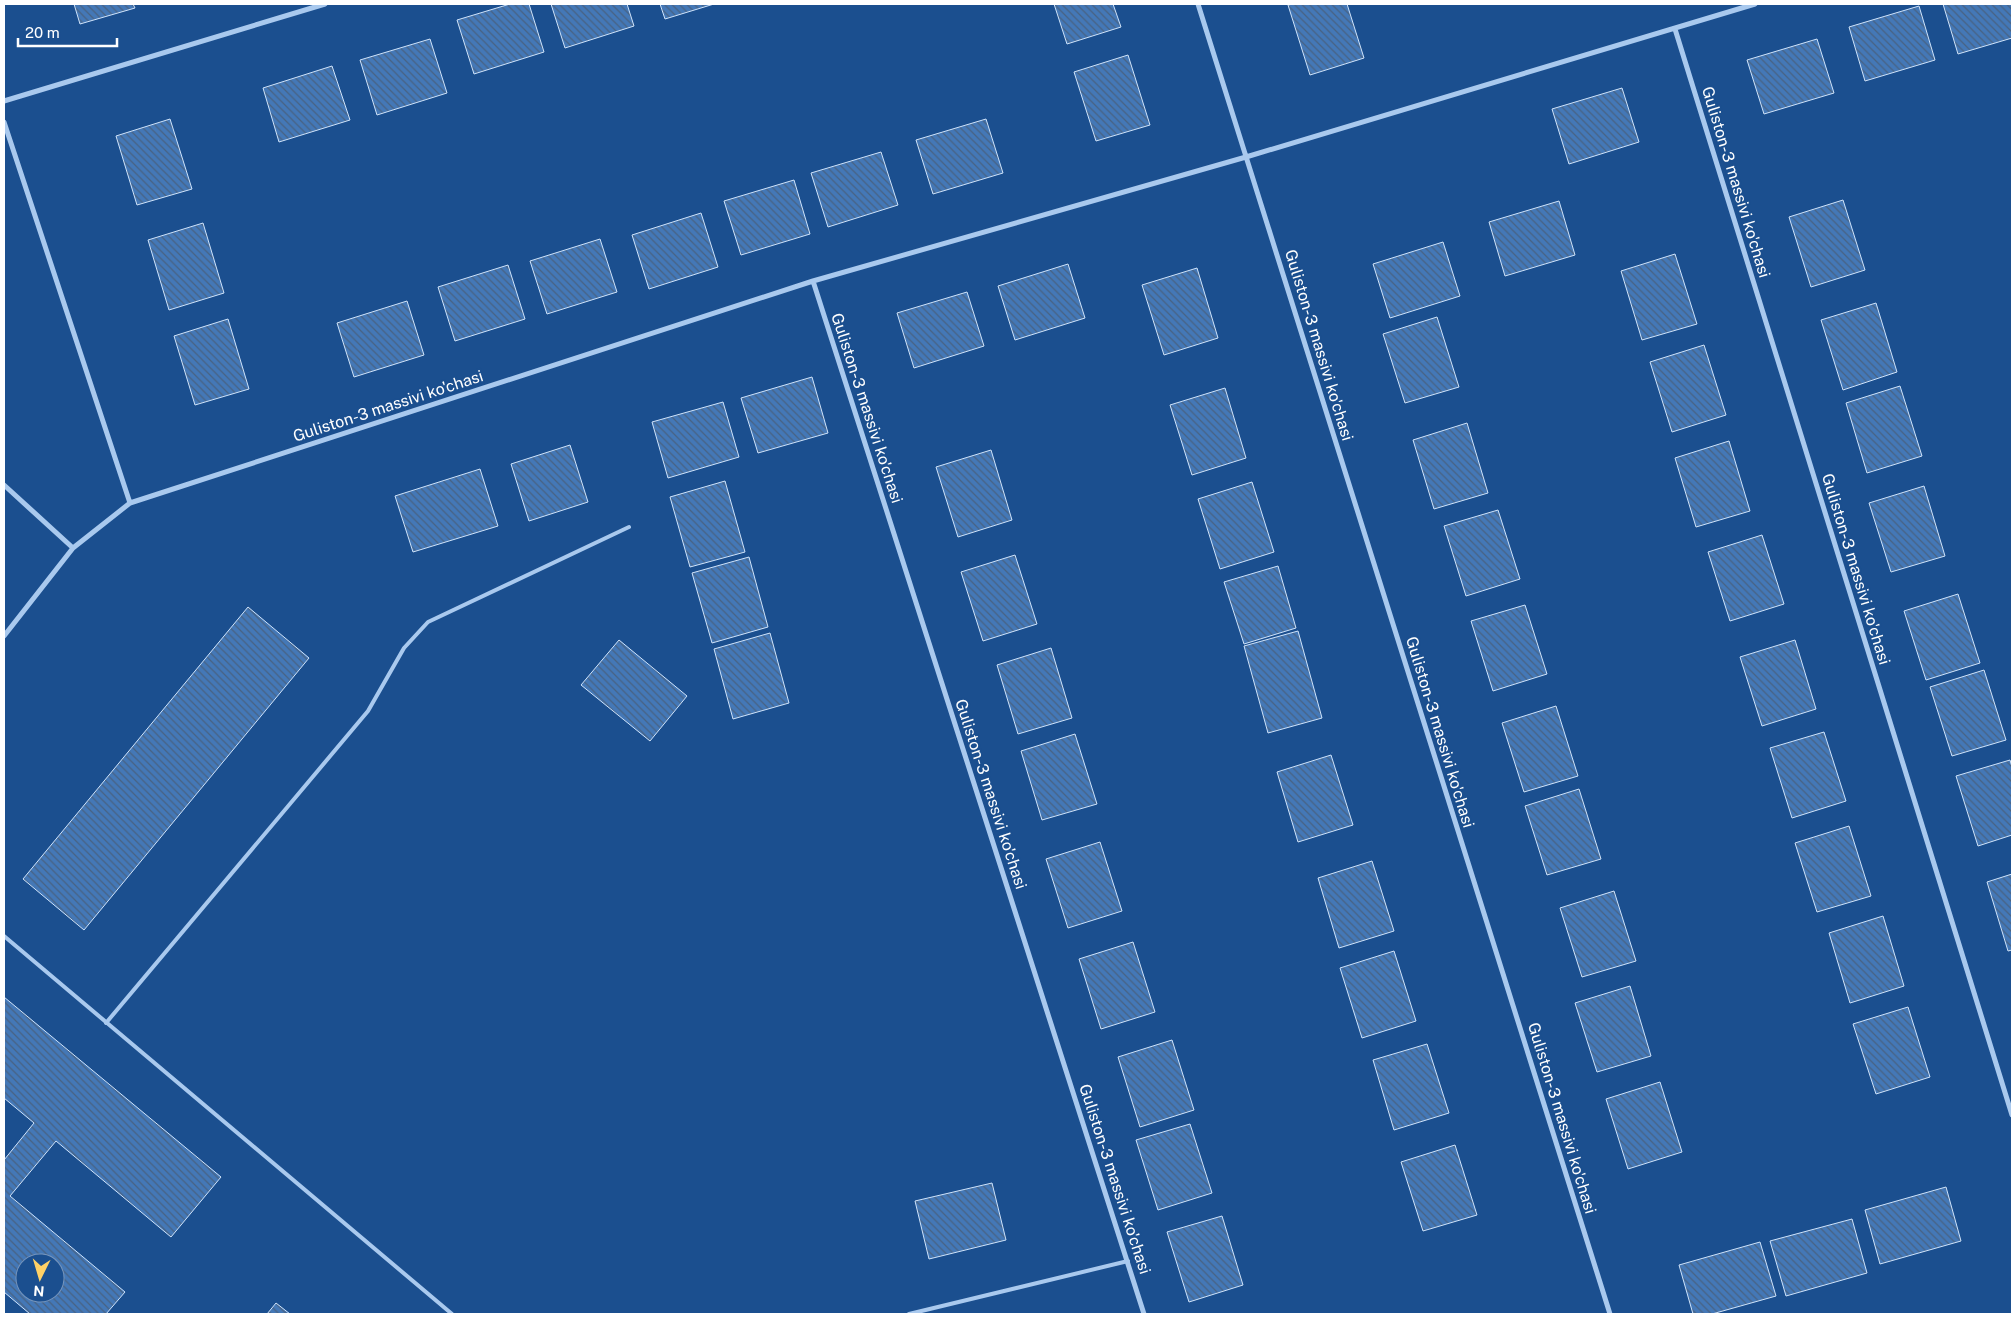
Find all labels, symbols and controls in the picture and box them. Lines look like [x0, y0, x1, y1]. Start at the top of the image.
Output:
scale bar [18, 15, 116, 47]
text: 20 m [25, 24, 60, 41]
street label: Guliston-3 massivi ko'chasi [1698, 84, 1774, 280]
street label: Guliston-3 massivi ko'chasi [1281, 247, 1357, 443]
street label: Guliston-3 massivi ko'chasi [827, 311, 907, 505]
street label: Guliston-3 massivi ko'chasi [291, 366, 485, 446]
street label: Guliston-3 massivi ko'chasi [1818, 471, 1894, 667]
street label: Guliston-3 massivi ko'chasi [1402, 634, 1478, 830]
street label: Guliston-3 massivi ko'chasi [951, 697, 1031, 891]
street label: Guliston-3 massivi ko'chasi [1524, 1020, 1600, 1216]
street label: Guliston-3 massivi ko'chasi [1075, 1082, 1155, 1276]
north arrow [15, 1253, 65, 1303]
text: N [33, 1283, 45, 1299]

